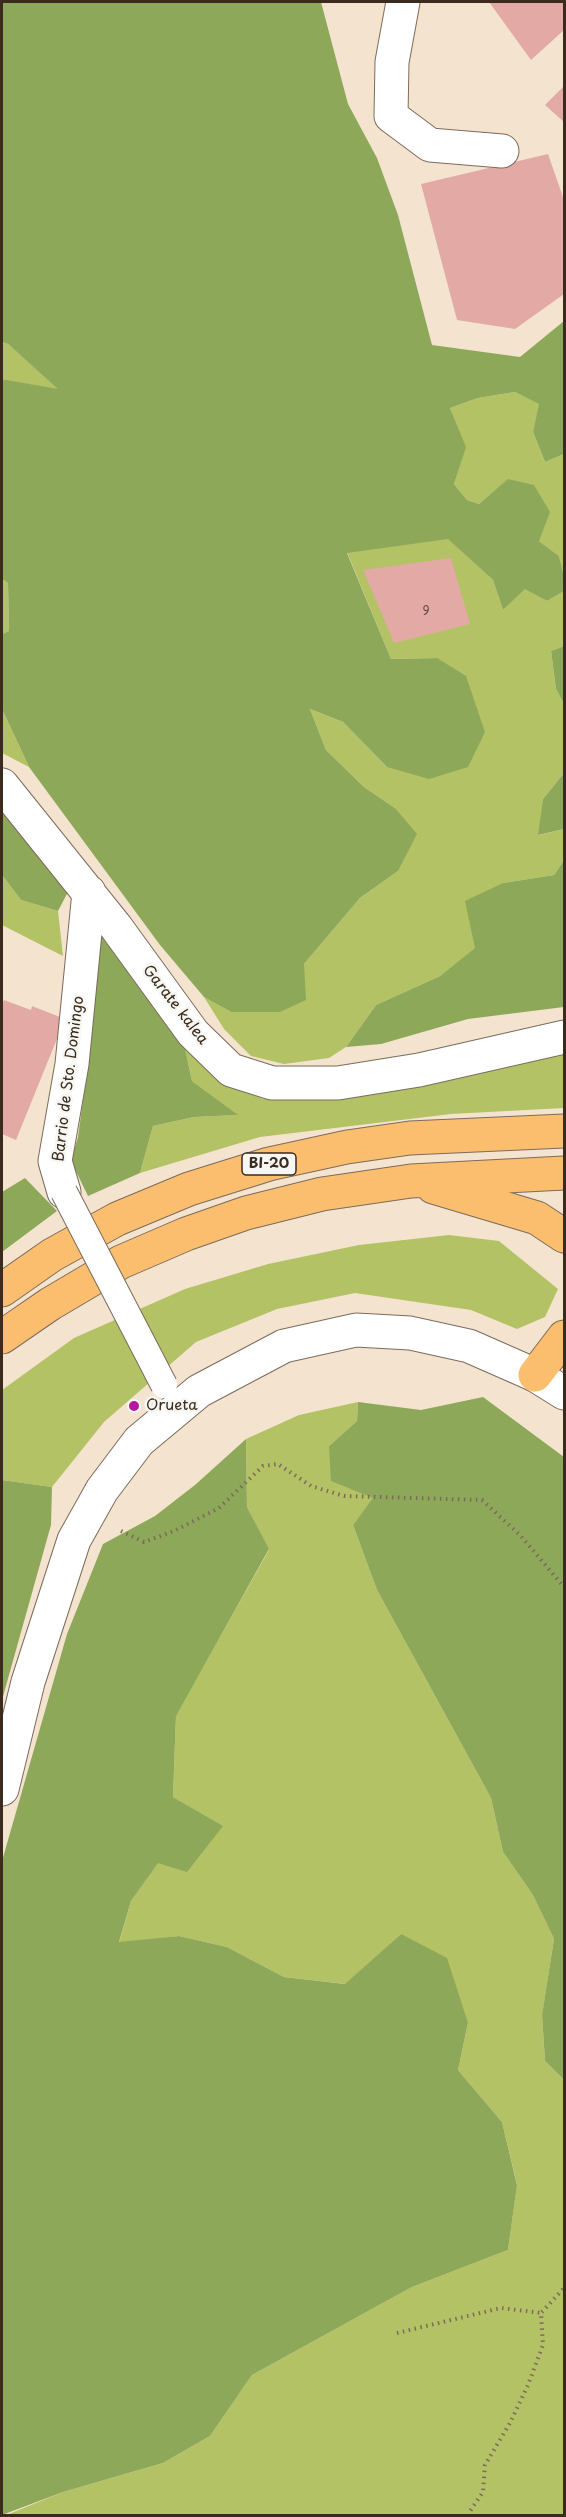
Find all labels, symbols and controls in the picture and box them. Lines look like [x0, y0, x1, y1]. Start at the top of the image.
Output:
house number: 9 [422, 605, 430, 619]
street label: Garate kalea [138, 962, 212, 1048]
street label: Barrio de Sto. Domingo [50, 995, 88, 1163]
road number: BI-20 [242, 1153, 296, 1175]
place label: Orueta [146, 1397, 198, 1415]
marker: Orueta [127, 1399, 141, 1413]

